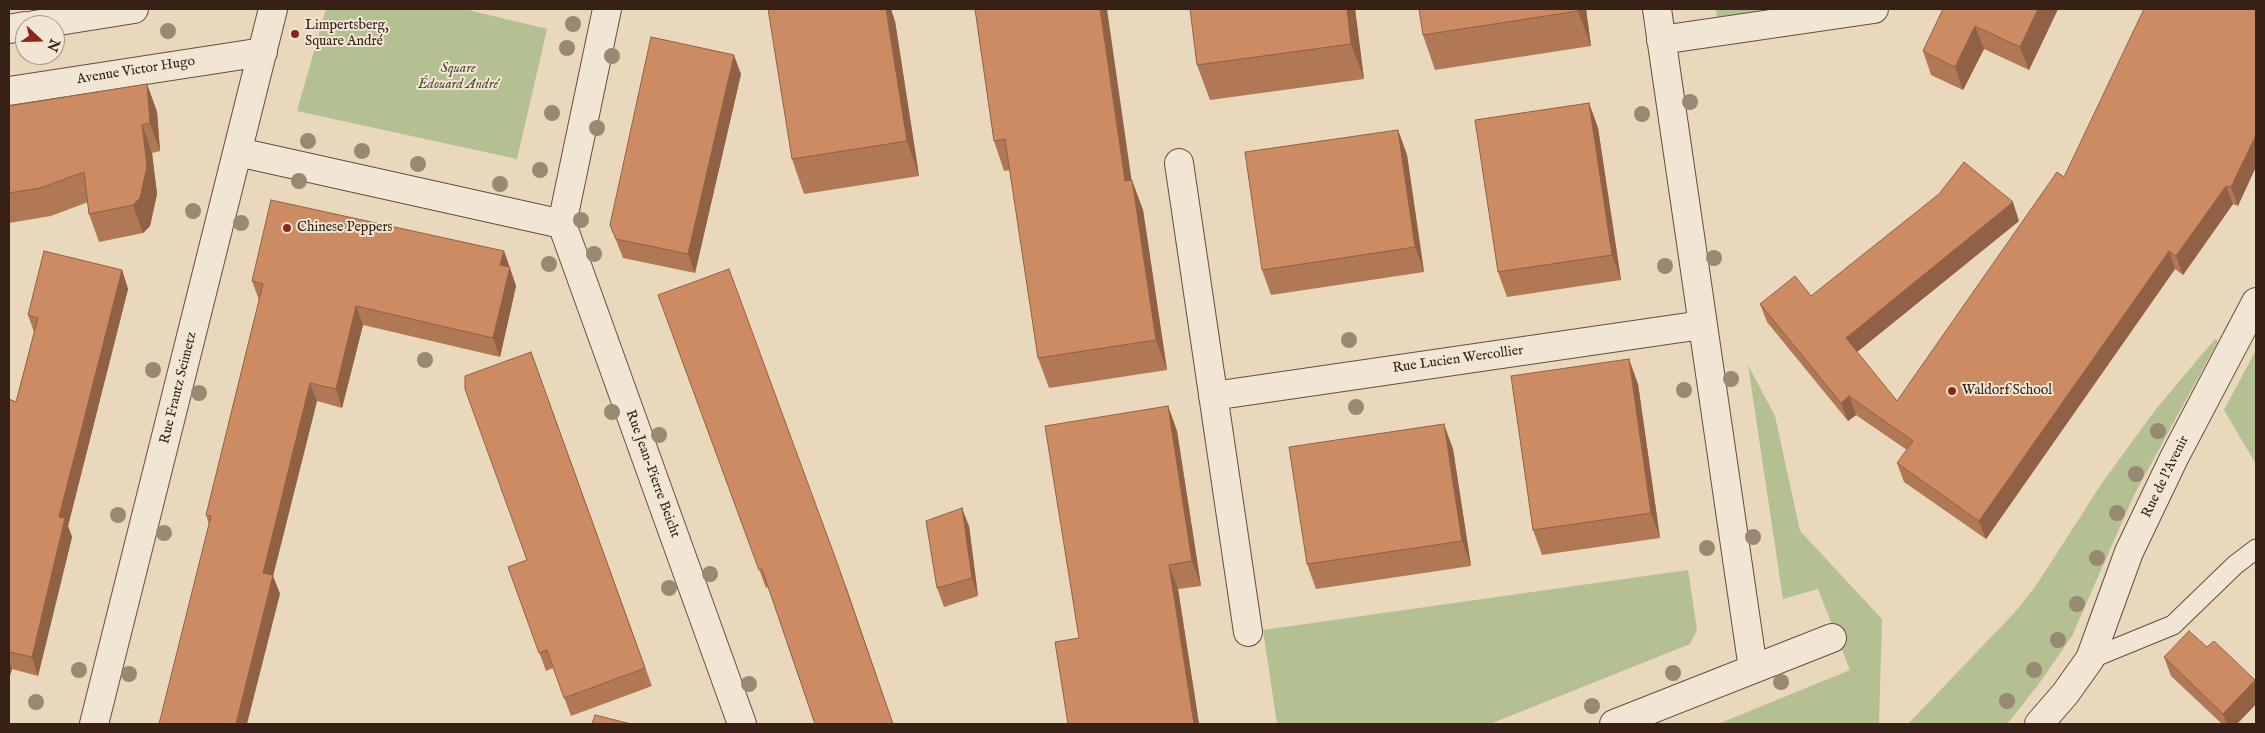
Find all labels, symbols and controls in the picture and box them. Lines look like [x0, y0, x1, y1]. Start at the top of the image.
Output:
north arrow [15, 15, 65, 65]
place label: Limpertsberg, Square André [305, 18, 389, 50]
marker: Limpertsberg, Square André [289, 28, 301, 40]
text: N [42, 36, 64, 54]
street label: Avenue Victor Hugo [76, 53, 196, 89]
park label: Square Édouard André [418, 61, 498, 94]
place label: Chinese Peppers [297, 220, 392, 236]
marker: Chinese Peppers [281, 222, 293, 234]
street label: Rue Frantz Seimetz [157, 330, 201, 446]
street label: Rue Lucien Wercollier [1392, 343, 1524, 377]
place label: Waldorf School [1962, 383, 2052, 399]
marker: Waldorf School [1946, 385, 1958, 397]
street label: Rue Jean-Pierre Beicht [621, 408, 683, 540]
street label: Rue de l'Avenir [2139, 433, 2193, 521]

